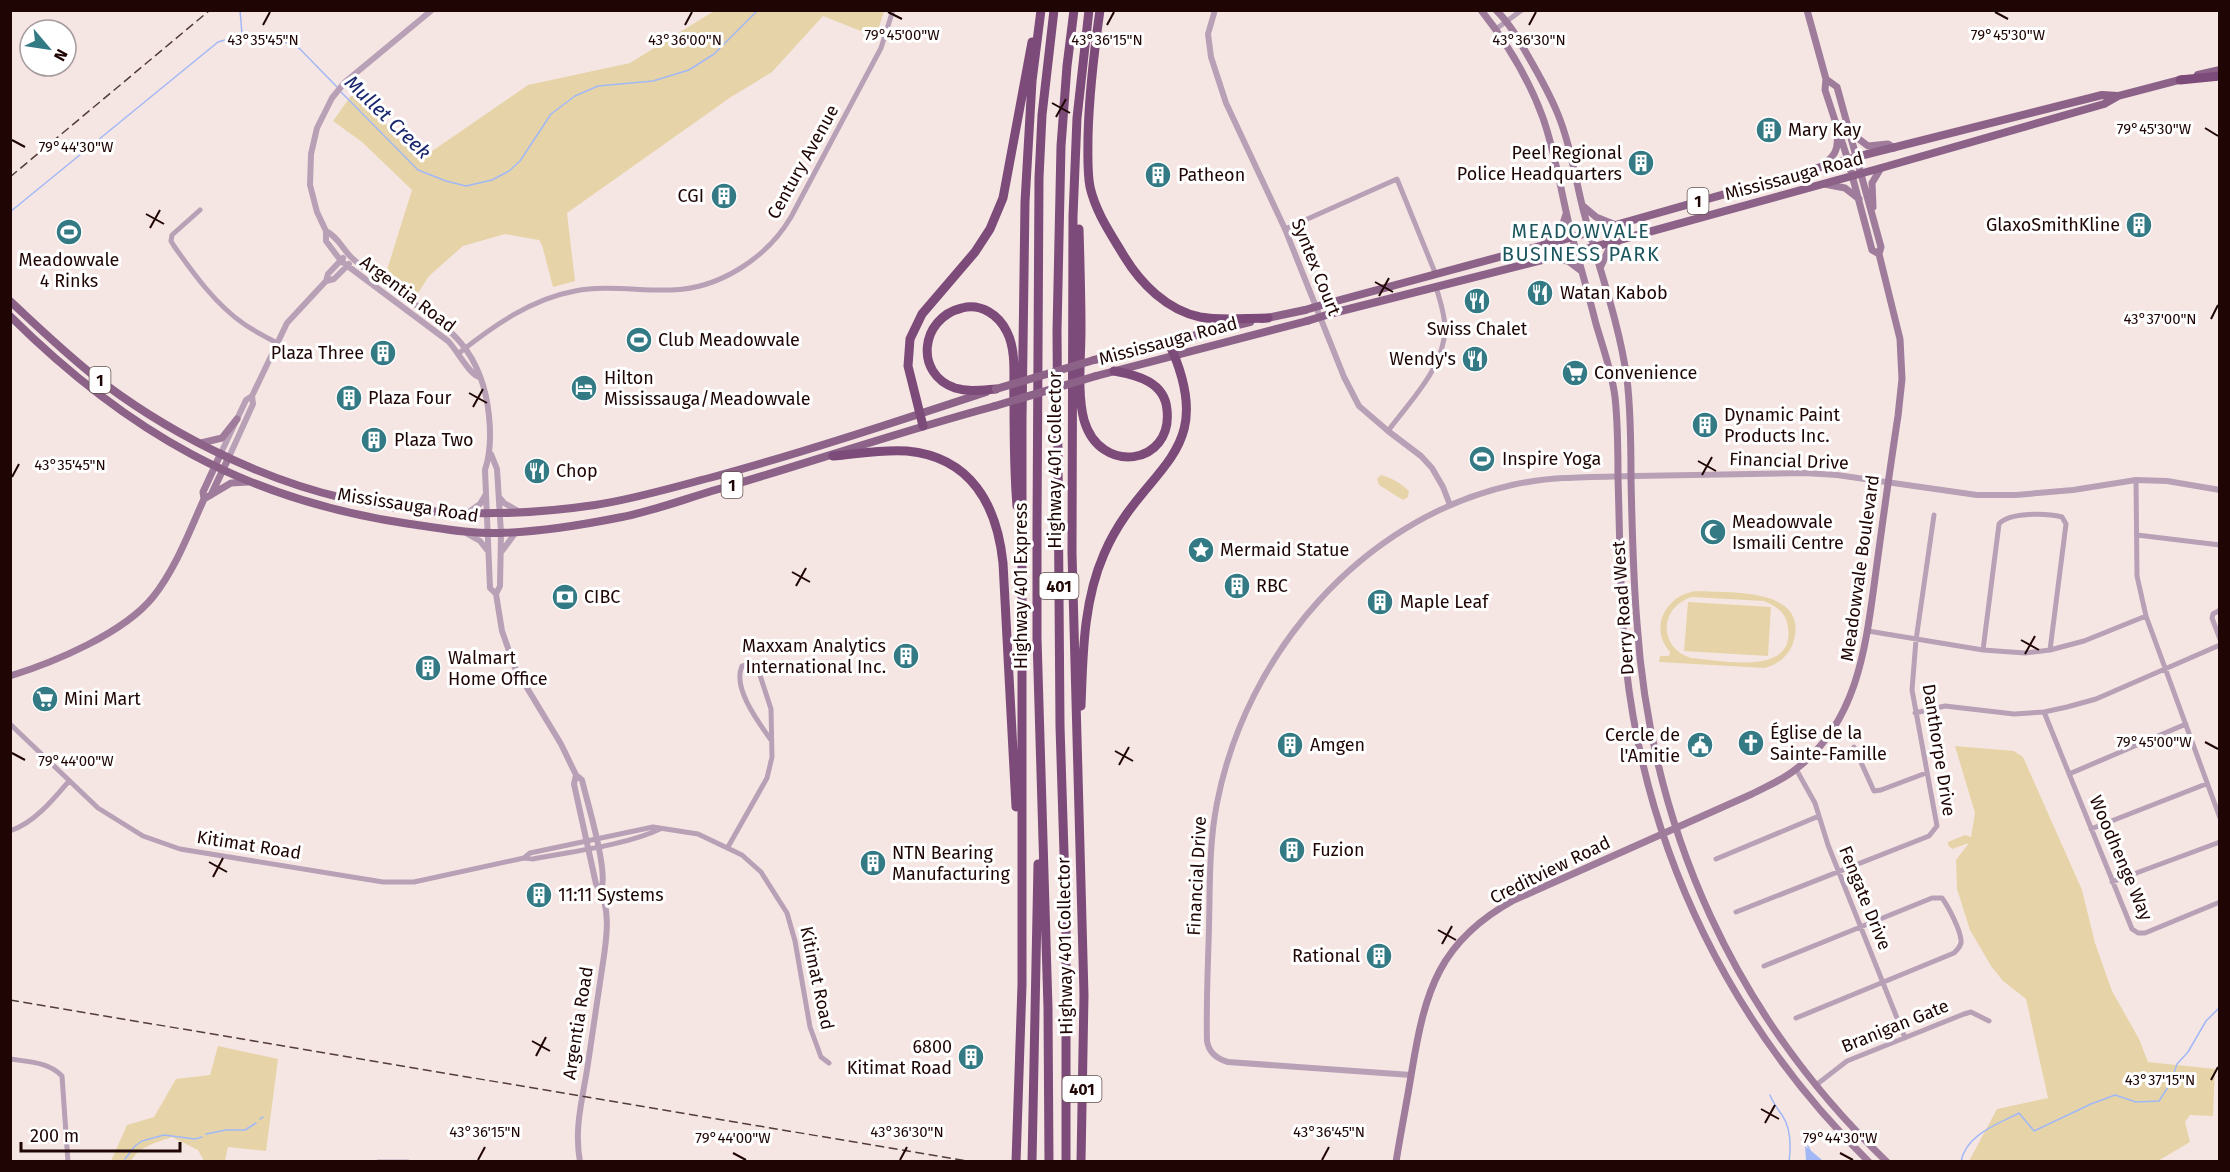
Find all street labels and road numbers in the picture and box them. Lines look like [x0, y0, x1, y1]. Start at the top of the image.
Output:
street label: Century Avenue [763, 101, 843, 223]
street label: Mississauga Road [1722, 147, 1866, 205]
road number: 1 [1688, 188, 1708, 214]
street label: Syntex Court [1287, 215, 1346, 319]
street label: Argentia Road [356, 251, 460, 337]
street label: Mississauga Road [1096, 312, 1240, 370]
road number: 1 [90, 367, 110, 393]
street label: Highway 401 Collector [1044, 371, 1066, 549]
street label: Financial Drive [1729, 448, 1849, 474]
road number: 1 [722, 472, 742, 498]
street label: Meadowvale Boulevard [1836, 473, 1884, 663]
street label: Mississauga Road [336, 483, 480, 527]
street label: Highway 401 Express [1010, 503, 1032, 669]
street label: Derry Road West [1607, 540, 1639, 676]
road number: 401 [1040, 573, 1078, 599]
street label: Danthorpe Drive [1918, 682, 1960, 818]
street label: Woodhenge Way [2085, 792, 2157, 924]
street label: Financial Drive [1183, 816, 1211, 936]
street label: Kitimat Road [195, 826, 303, 864]
street label: Creditview Road [1486, 831, 1614, 909]
street label: Fengate Drive [1834, 843, 1896, 953]
street label: Highway 401 Collector [1052, 857, 1078, 1035]
street label: Kitimat Road [795, 924, 839, 1032]
street label: Argentia Road [558, 965, 598, 1081]
street label: Branigan Gate [1838, 994, 1952, 1058]
road number: 401 [1062, 1076, 1102, 1102]

